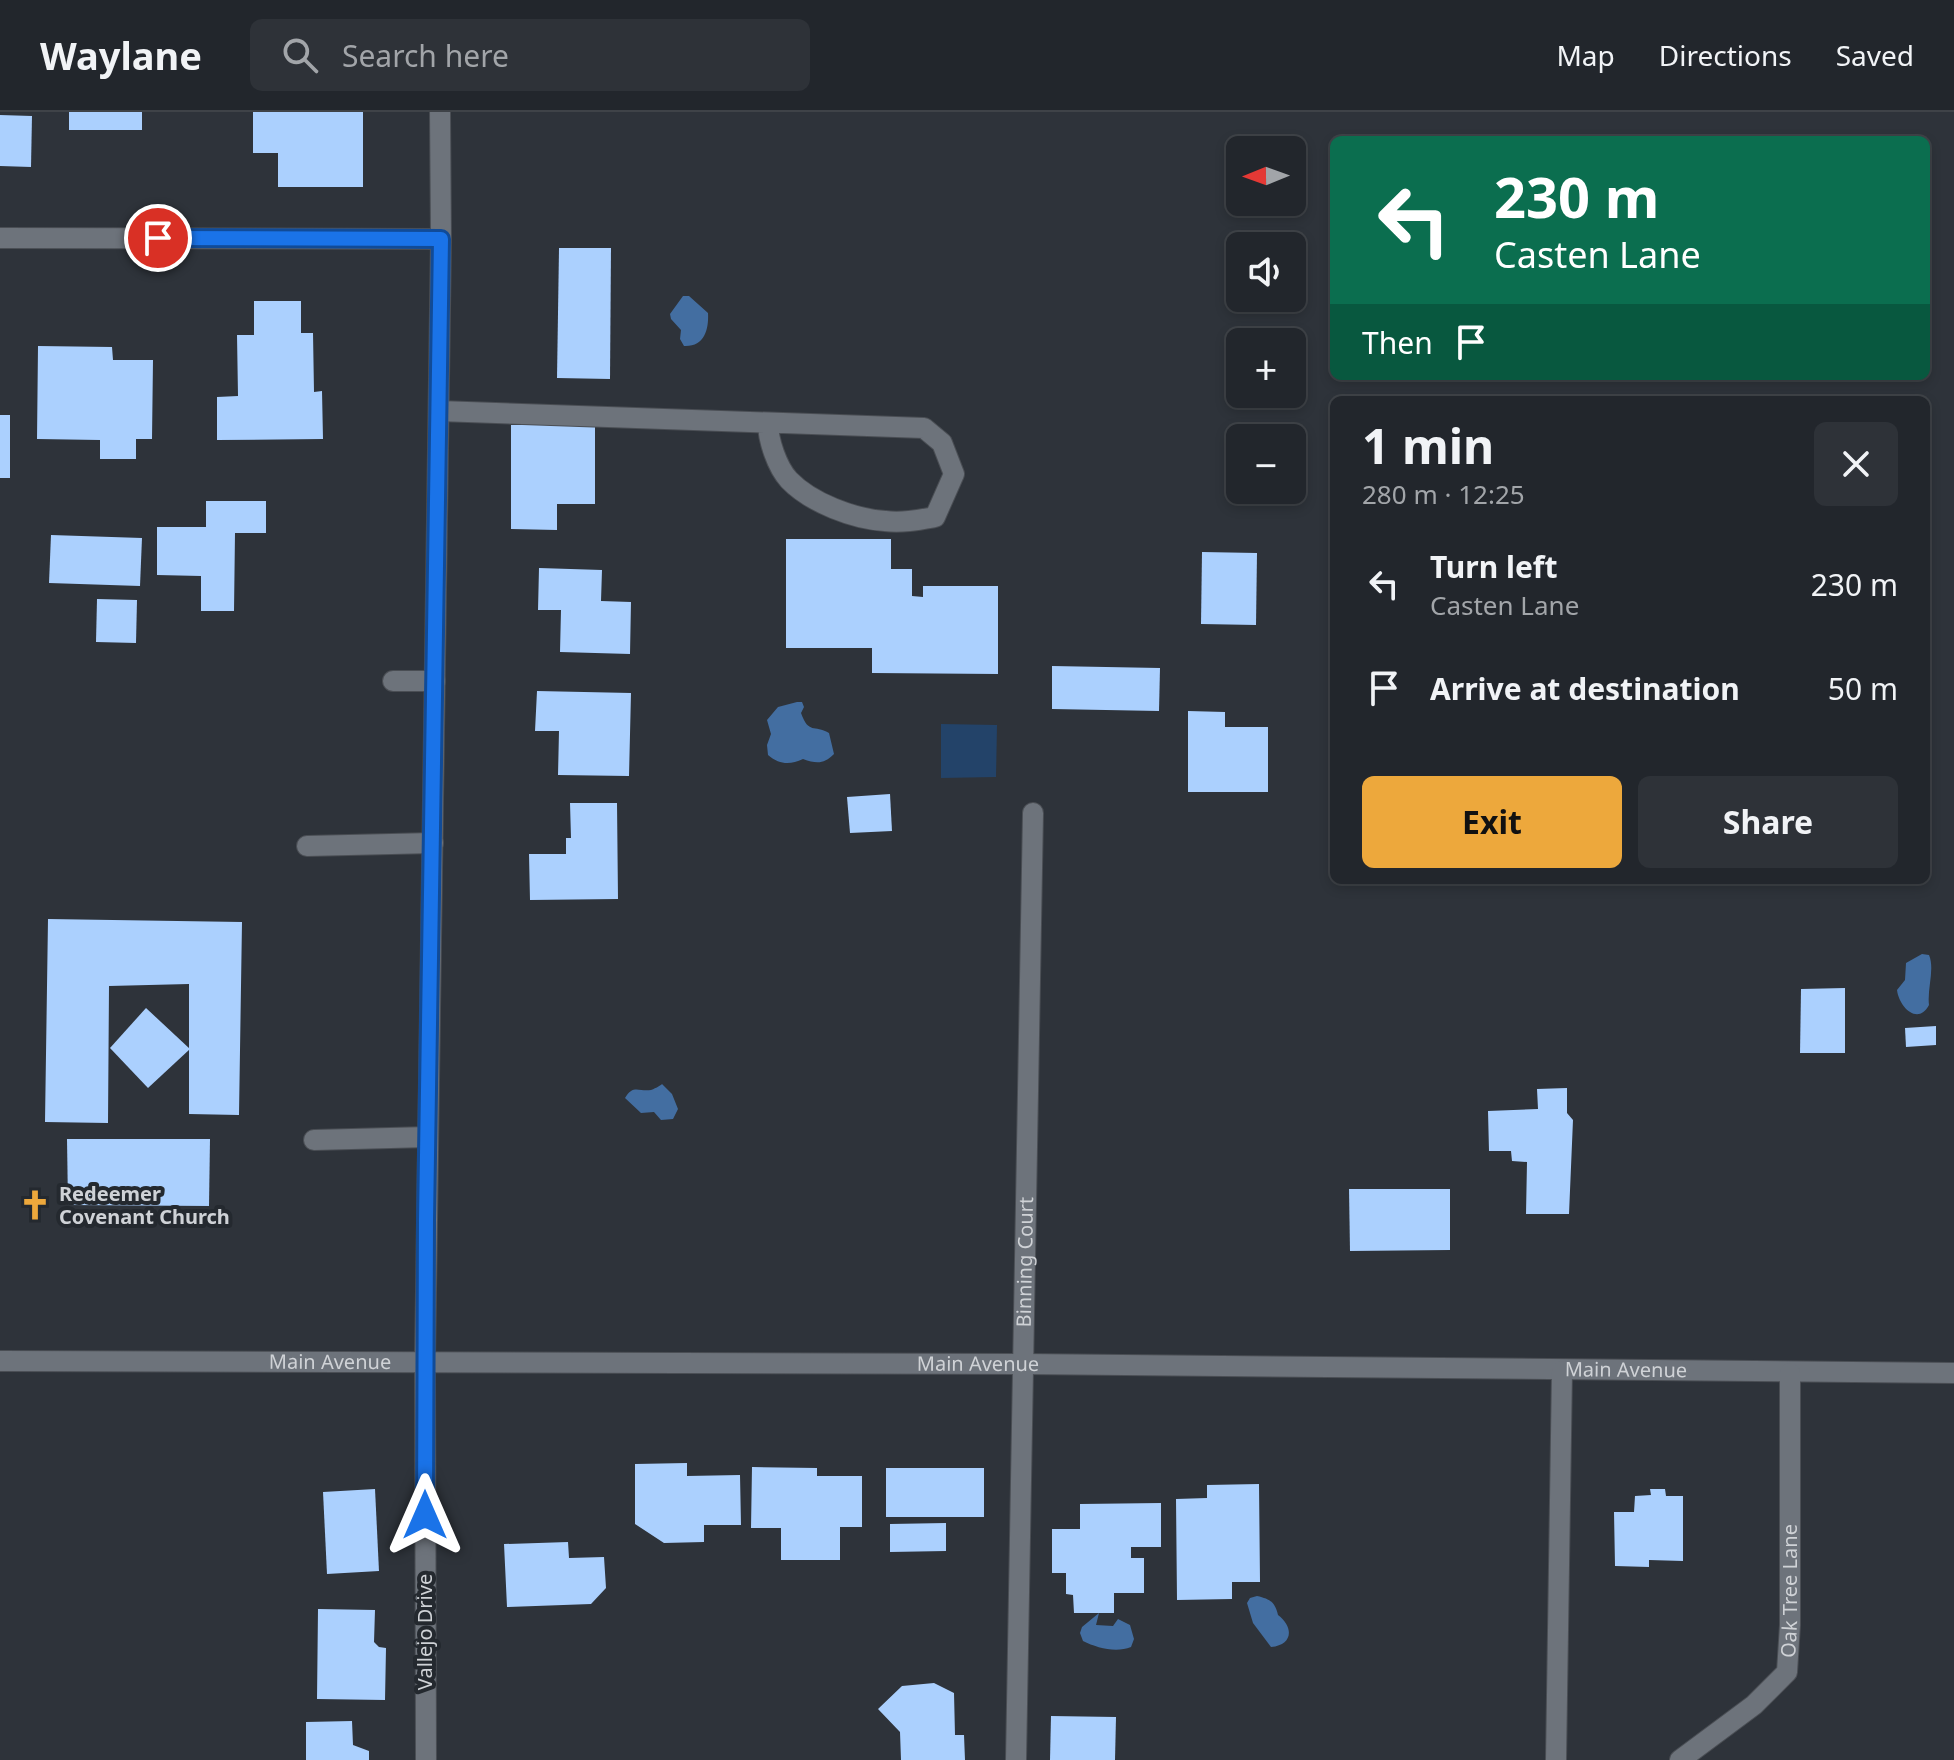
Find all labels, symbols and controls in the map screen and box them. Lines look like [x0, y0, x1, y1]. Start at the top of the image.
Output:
search box [250, 19, 810, 91]
text: Waylane [40, 29, 202, 81]
icon: search [278, 33, 322, 77]
text: Search here [342, 35, 509, 76]
text: Map [1556, 36, 1615, 74]
text: Directions [1659, 36, 1792, 74]
text: Saved [1836, 36, 1914, 74]
north arrow [1226, 136, 1306, 216]
map controls [1226, 136, 1306, 504]
text: 230 m [1494, 158, 1659, 234]
icon: left [1362, 168, 1466, 272]
pin [124, 204, 192, 272]
icon: arrive [136, 216, 180, 260]
text: Casten Lane [1494, 230, 1701, 279]
button: sound [1226, 232, 1306, 312]
icon: arrive [1449, 320, 1493, 364]
text: Then [1362, 322, 1433, 363]
button: + [1226, 328, 1306, 408]
text: 1 min [1362, 413, 1494, 478]
button: close [1814, 422, 1898, 506]
button: − [1226, 424, 1306, 504]
text: 280 m · 12:25 [1362, 476, 1525, 512]
text: Turn left [1430, 546, 1558, 587]
icon: left [1362, 562, 1406, 606]
text: 230 m [1811, 564, 1898, 605]
text: Casten Lane [1430, 587, 1579, 623]
icon: arrive [1362, 666, 1406, 710]
text: Arrive at destination [1430, 668, 1740, 709]
text: 50 m [1828, 668, 1898, 709]
button: Exit [1362, 776, 1622, 868]
button: Share [1638, 776, 1898, 868]
place label: Redeemer Covenant Church [59, 1180, 230, 1230]
church icon: Redeemer Covenant Church [18, 1188, 52, 1222]
street label: Binning Court [1010, 1197, 1039, 1328]
street label: Main Avenue [269, 1348, 391, 1375]
street label: Main Avenue [917, 1350, 1039, 1377]
street label: Main Avenue [1565, 1355, 1687, 1383]
position arrow [383, 1473, 467, 1557]
street label: Oak Tree Lane [1774, 1524, 1803, 1659]
street label: Vallejo Drive [411, 1574, 438, 1690]

